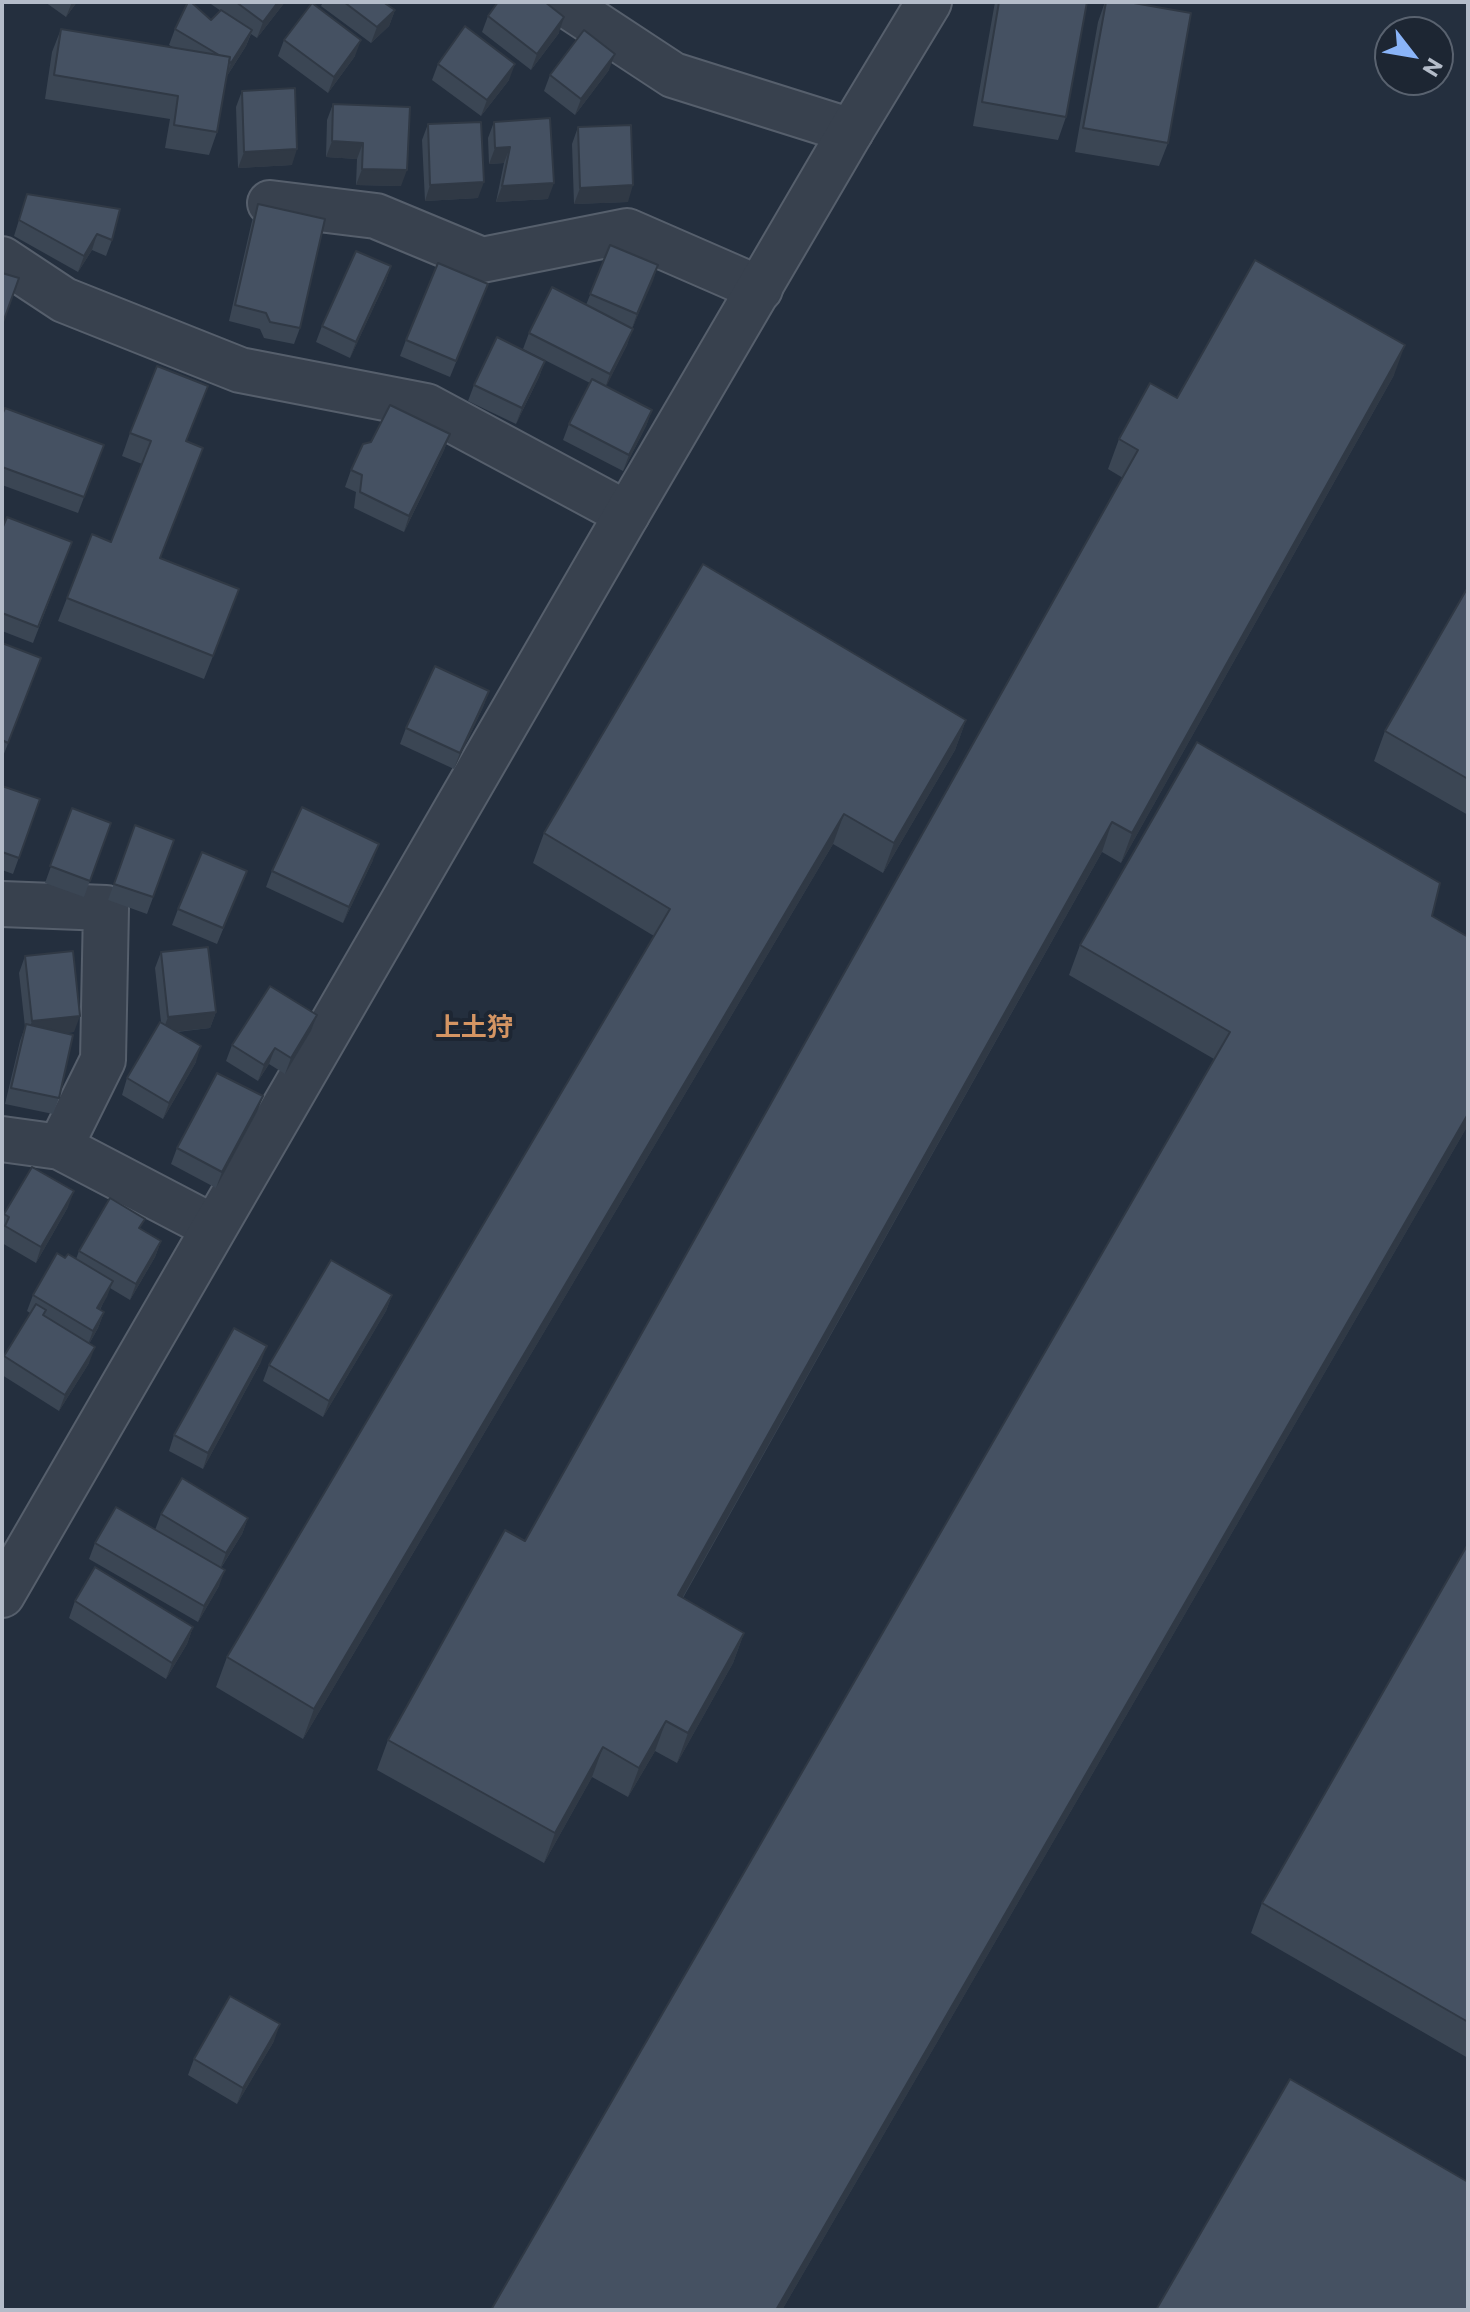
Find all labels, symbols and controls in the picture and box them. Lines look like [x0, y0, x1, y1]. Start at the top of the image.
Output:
north arrow [1374, 16, 1454, 96]
text: N [1417, 54, 1449, 82]
district label: 上土狩 [435, 1011, 513, 1043]

